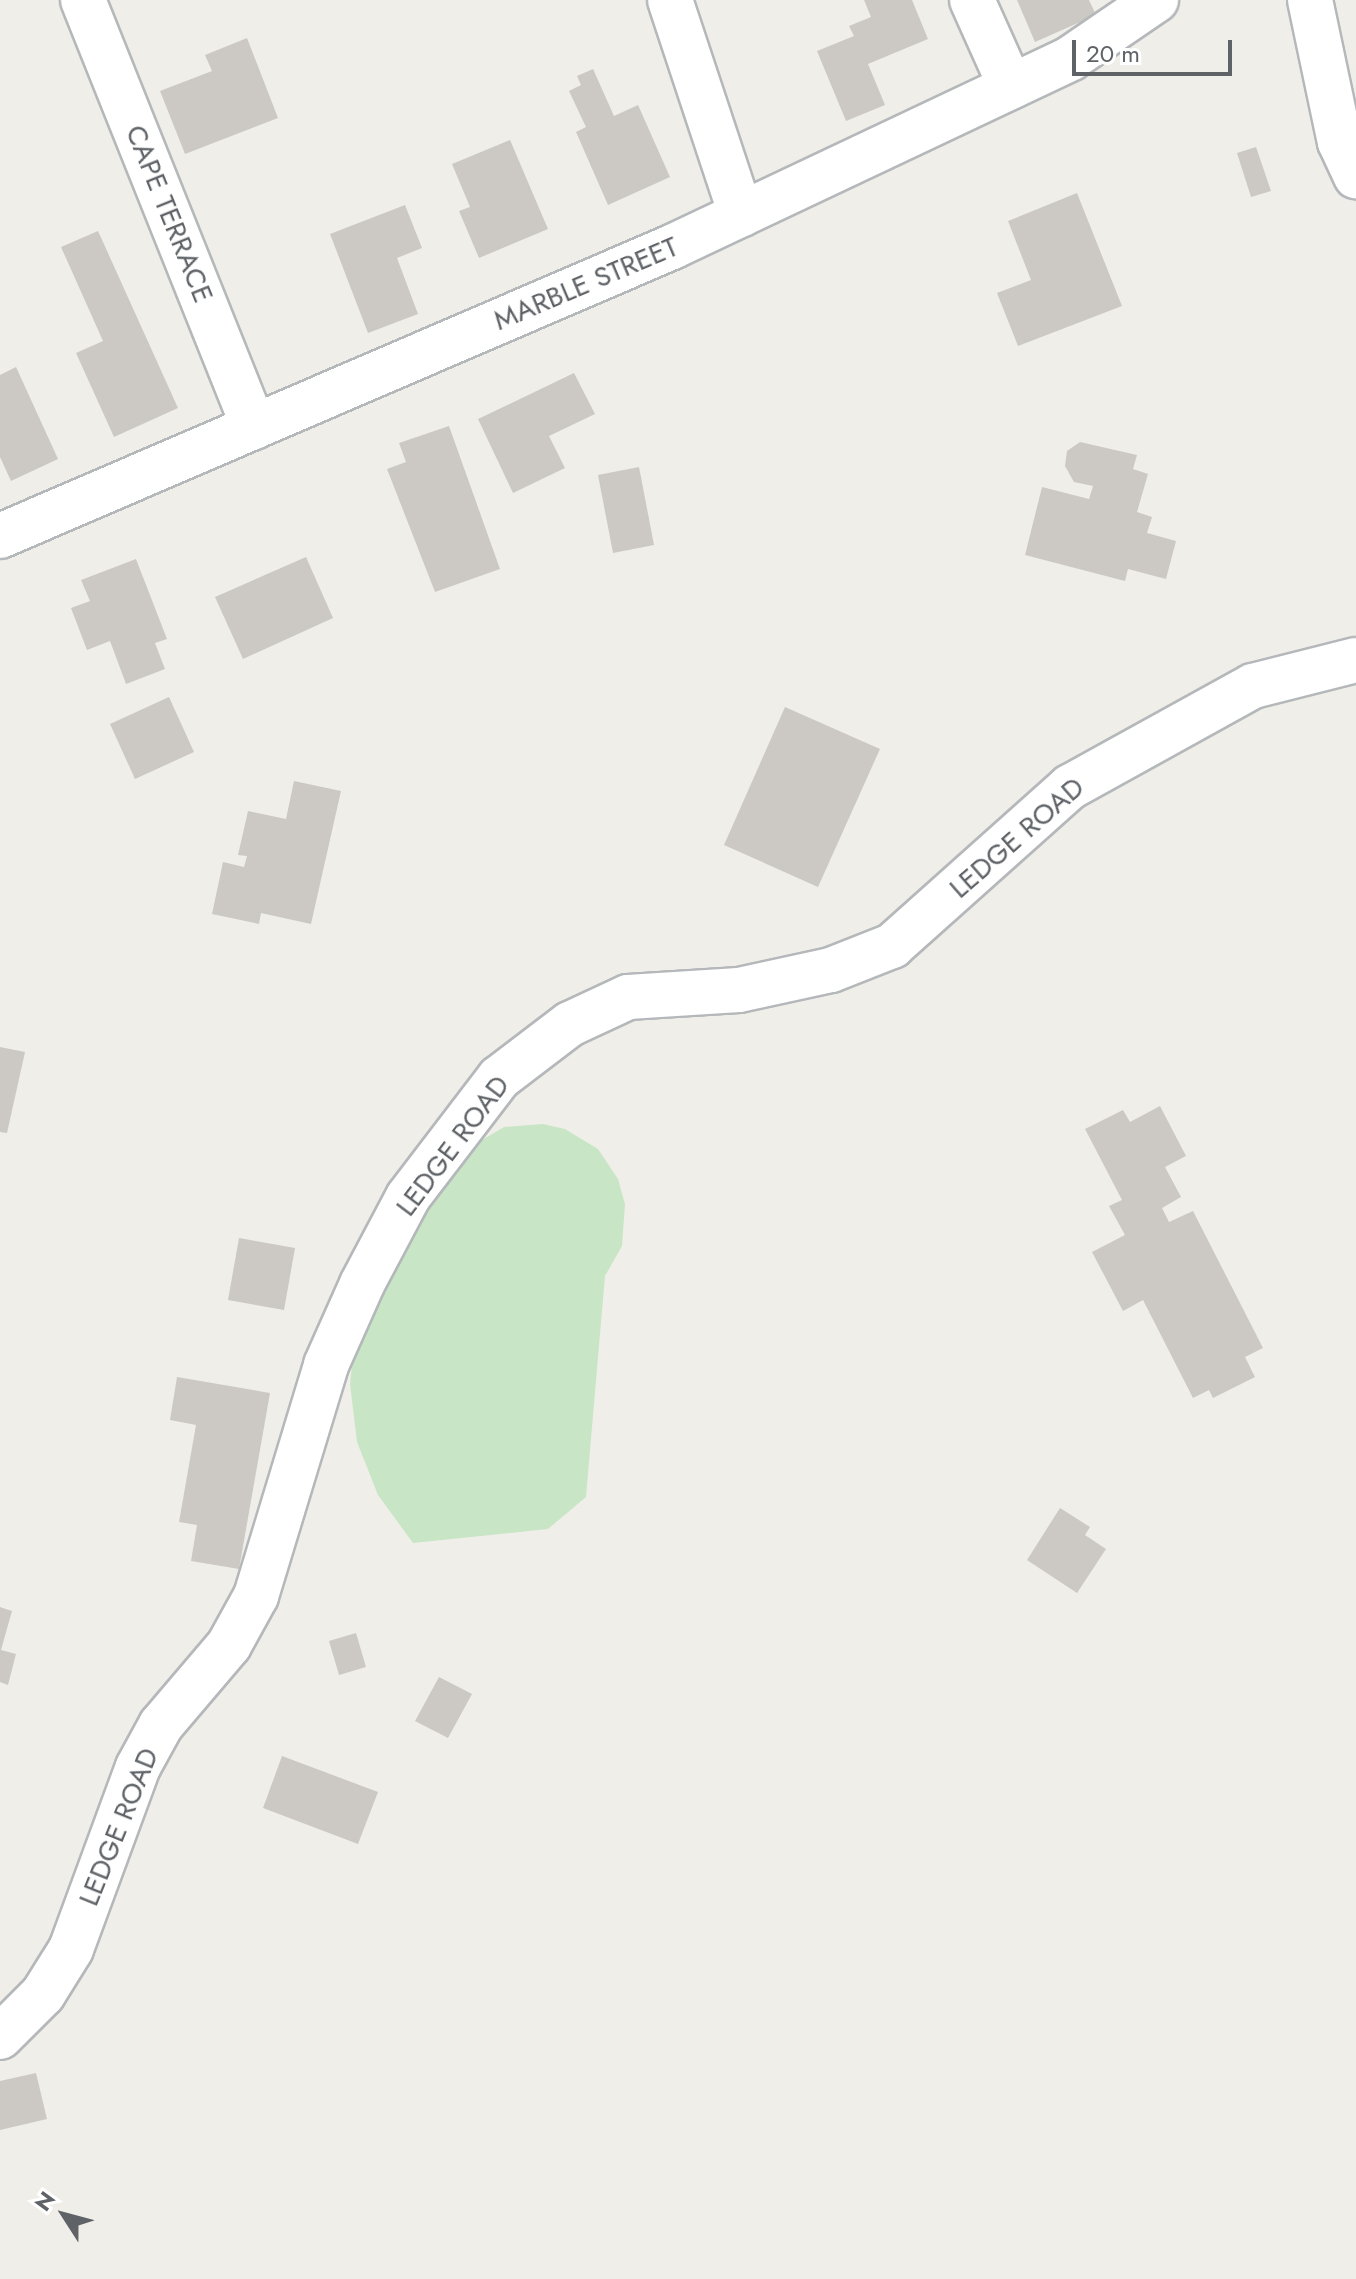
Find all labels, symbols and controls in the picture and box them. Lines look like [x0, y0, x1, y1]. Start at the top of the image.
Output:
scale bar [1076, 24, 1236, 74]
text: 20 m [1086, 36, 1140, 71]
street label: CAPE TERRACE [118, 120, 220, 308]
street label: MARBLE STREET [489, 230, 683, 338]
street label: LEDGE ROAD [943, 771, 1091, 905]
street label: LEDGE ROAD [389, 1069, 517, 1223]
street label: LEDGE ROAD [72, 1743, 166, 1911]
north arrow [24, 2175, 104, 2255]
text: N [27, 2184, 63, 2217]

